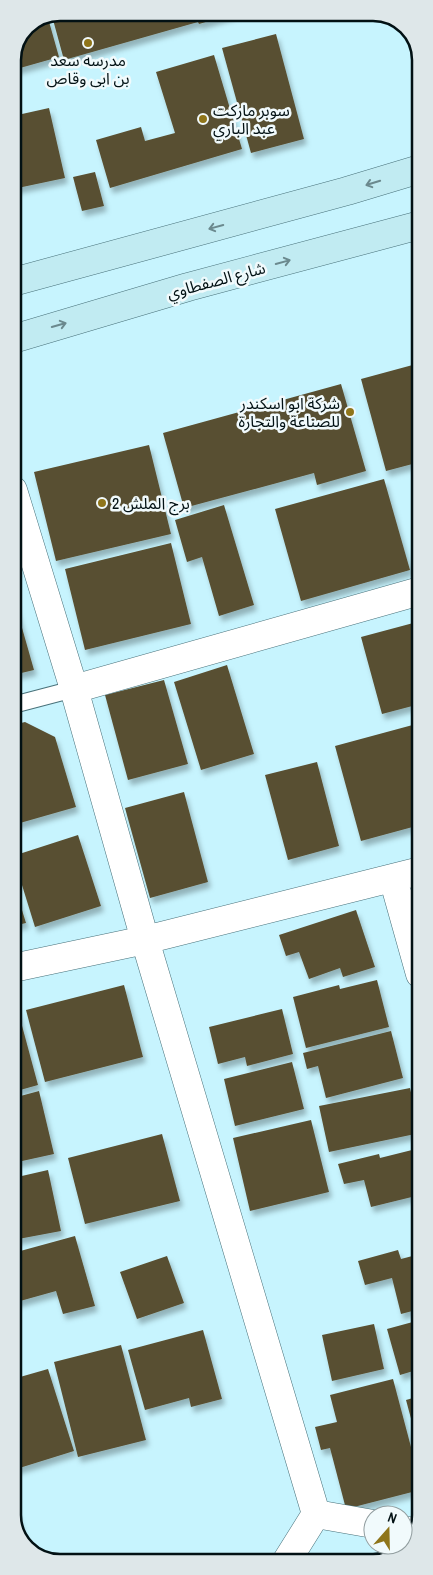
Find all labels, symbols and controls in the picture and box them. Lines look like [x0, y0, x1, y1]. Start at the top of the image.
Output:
marker: مدرسه سعد بن ابى وقاص [82, 37, 94, 49]
place label: مدرسه سعد بن ابى وقاص [46, 49, 130, 89]
place label: سوبر ماركت عبد الباري [213, 99, 290, 141]
marker: سوبر ماركت عبد الباري [197, 113, 209, 125]
one-way arrow [365, 179, 381, 189]
one-way arrow [209, 222, 225, 232]
street label: شارع الصفطاوي [164, 256, 268, 306]
one-way arrow [275, 257, 291, 266]
one-way arrow [51, 320, 67, 330]
place label: شركة ابو اسكندر للصناعة والتجارة [239, 392, 340, 432]
marker: شركة ابو اسكندر للصناعة والتجارة [344, 406, 356, 418]
place label: برج الملش 2 [112, 492, 190, 516]
marker: برج الملش 2 [96, 497, 108, 509]
north arrow [363, 1505, 413, 1555]
text: N [385, 1508, 399, 1528]

